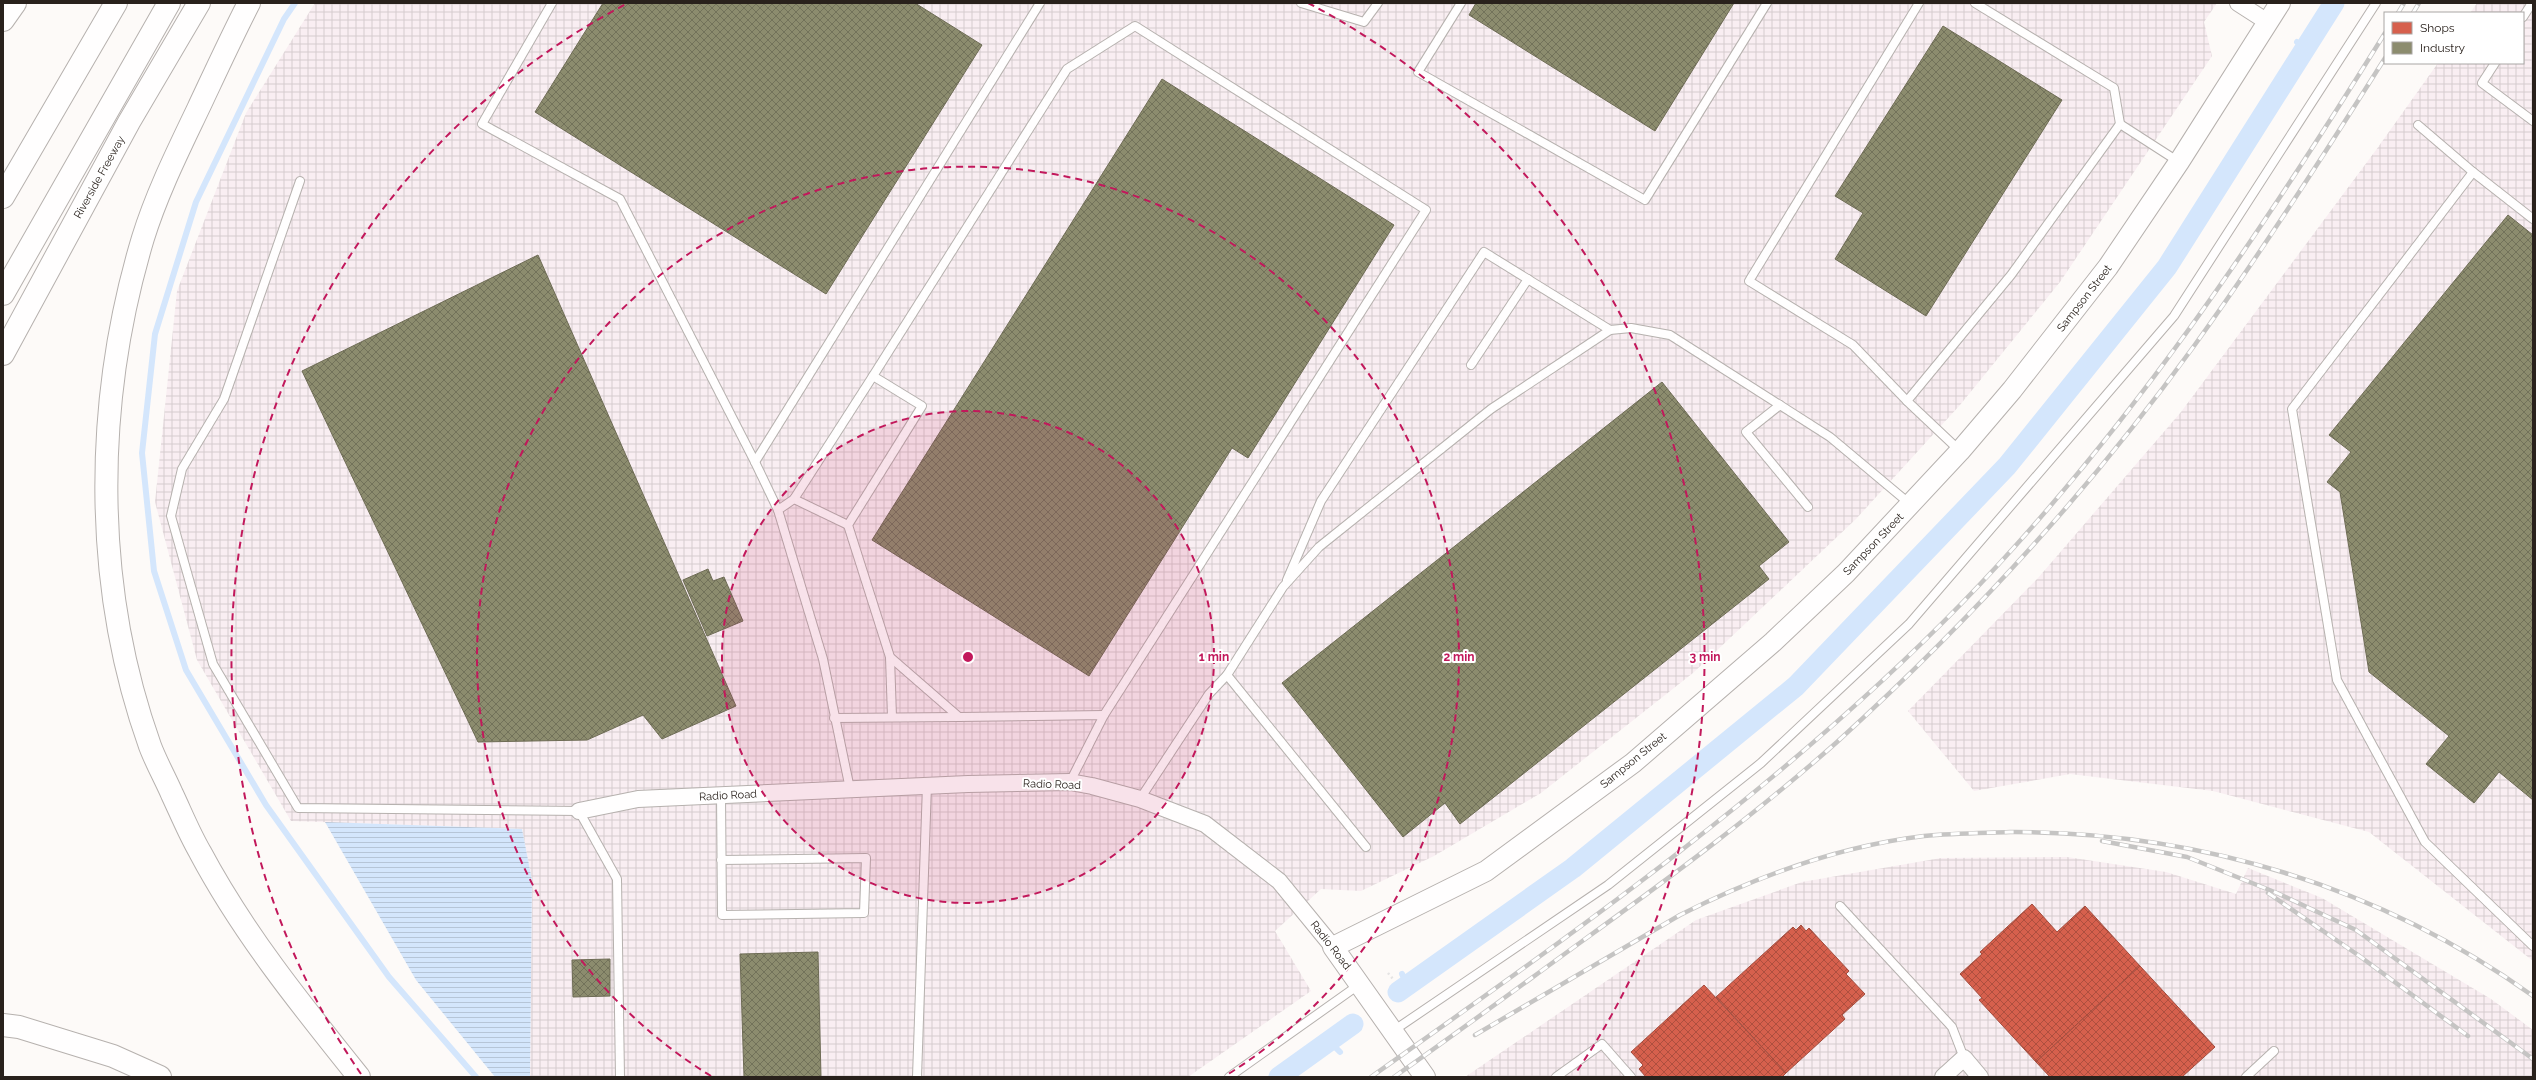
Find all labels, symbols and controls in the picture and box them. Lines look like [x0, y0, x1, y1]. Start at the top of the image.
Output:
legend [2384, 12, 2524, 64]
text: Shops [2420, 21, 2455, 35]
text: Industry [2420, 41, 2466, 55]
street label: Riverside Freeway [71, 134, 128, 221]
street label: Sampson Street [2054, 262, 2115, 334]
street label: Sampson Street [1841, 510, 1906, 578]
centre of rings [961, 650, 975, 664]
text: 1 min [1199, 650, 1229, 664]
text: 2 min [1443, 650, 1475, 664]
text: 3 min [1689, 650, 1721, 664]
street label: Sampson Street [1598, 730, 1669, 791]
street label: Radio Road [1023, 777, 1081, 792]
street label: Radio Road [699, 787, 758, 804]
street label: Radio Road [1308, 918, 1354, 972]

